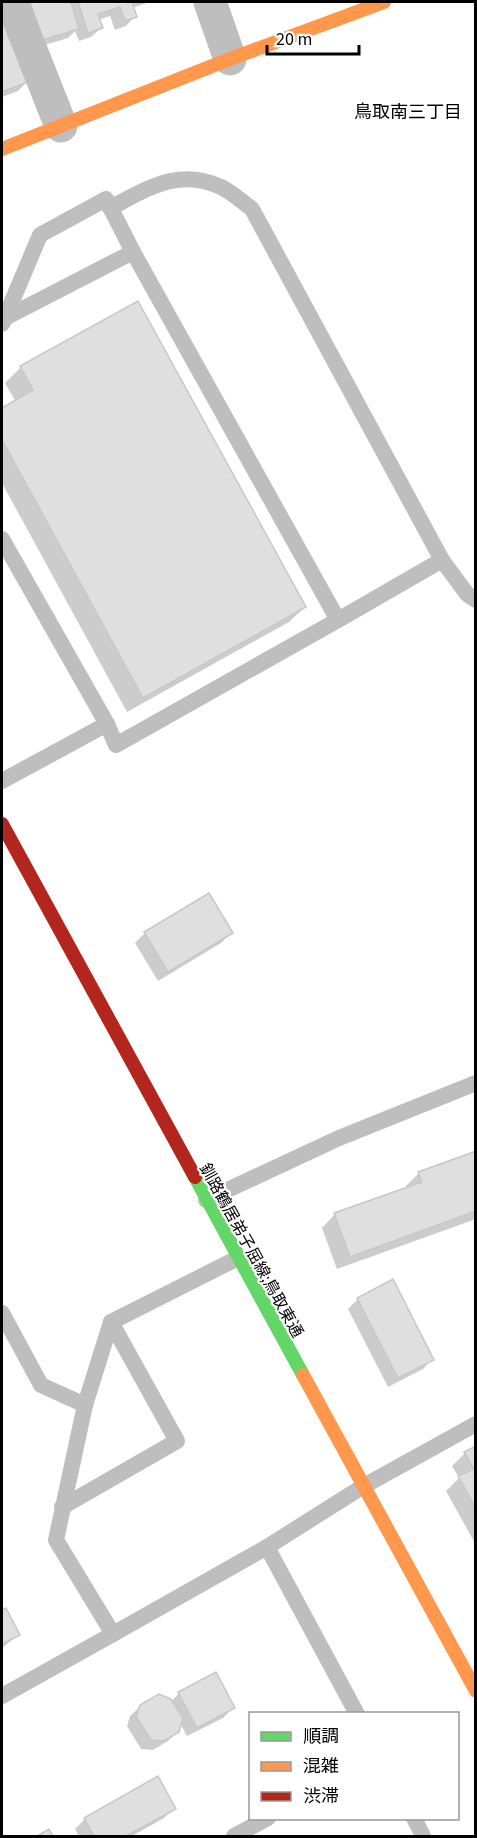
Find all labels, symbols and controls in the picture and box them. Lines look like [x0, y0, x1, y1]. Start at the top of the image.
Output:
scale bar [267, 18, 358, 56]
text: 20 m [276, 27, 312, 52]
district label: 鳥取南三丁目 [354, 100, 462, 125]
street label: 釧路鶴居弟子屈線;鳥取東通 [194, 1159, 308, 1342]
legend [249, 1712, 459, 1820]
text: 順調 [303, 1724, 339, 1749]
text: 混雑 [303, 1754, 339, 1779]
text: 渋滞 [303, 1784, 339, 1809]

